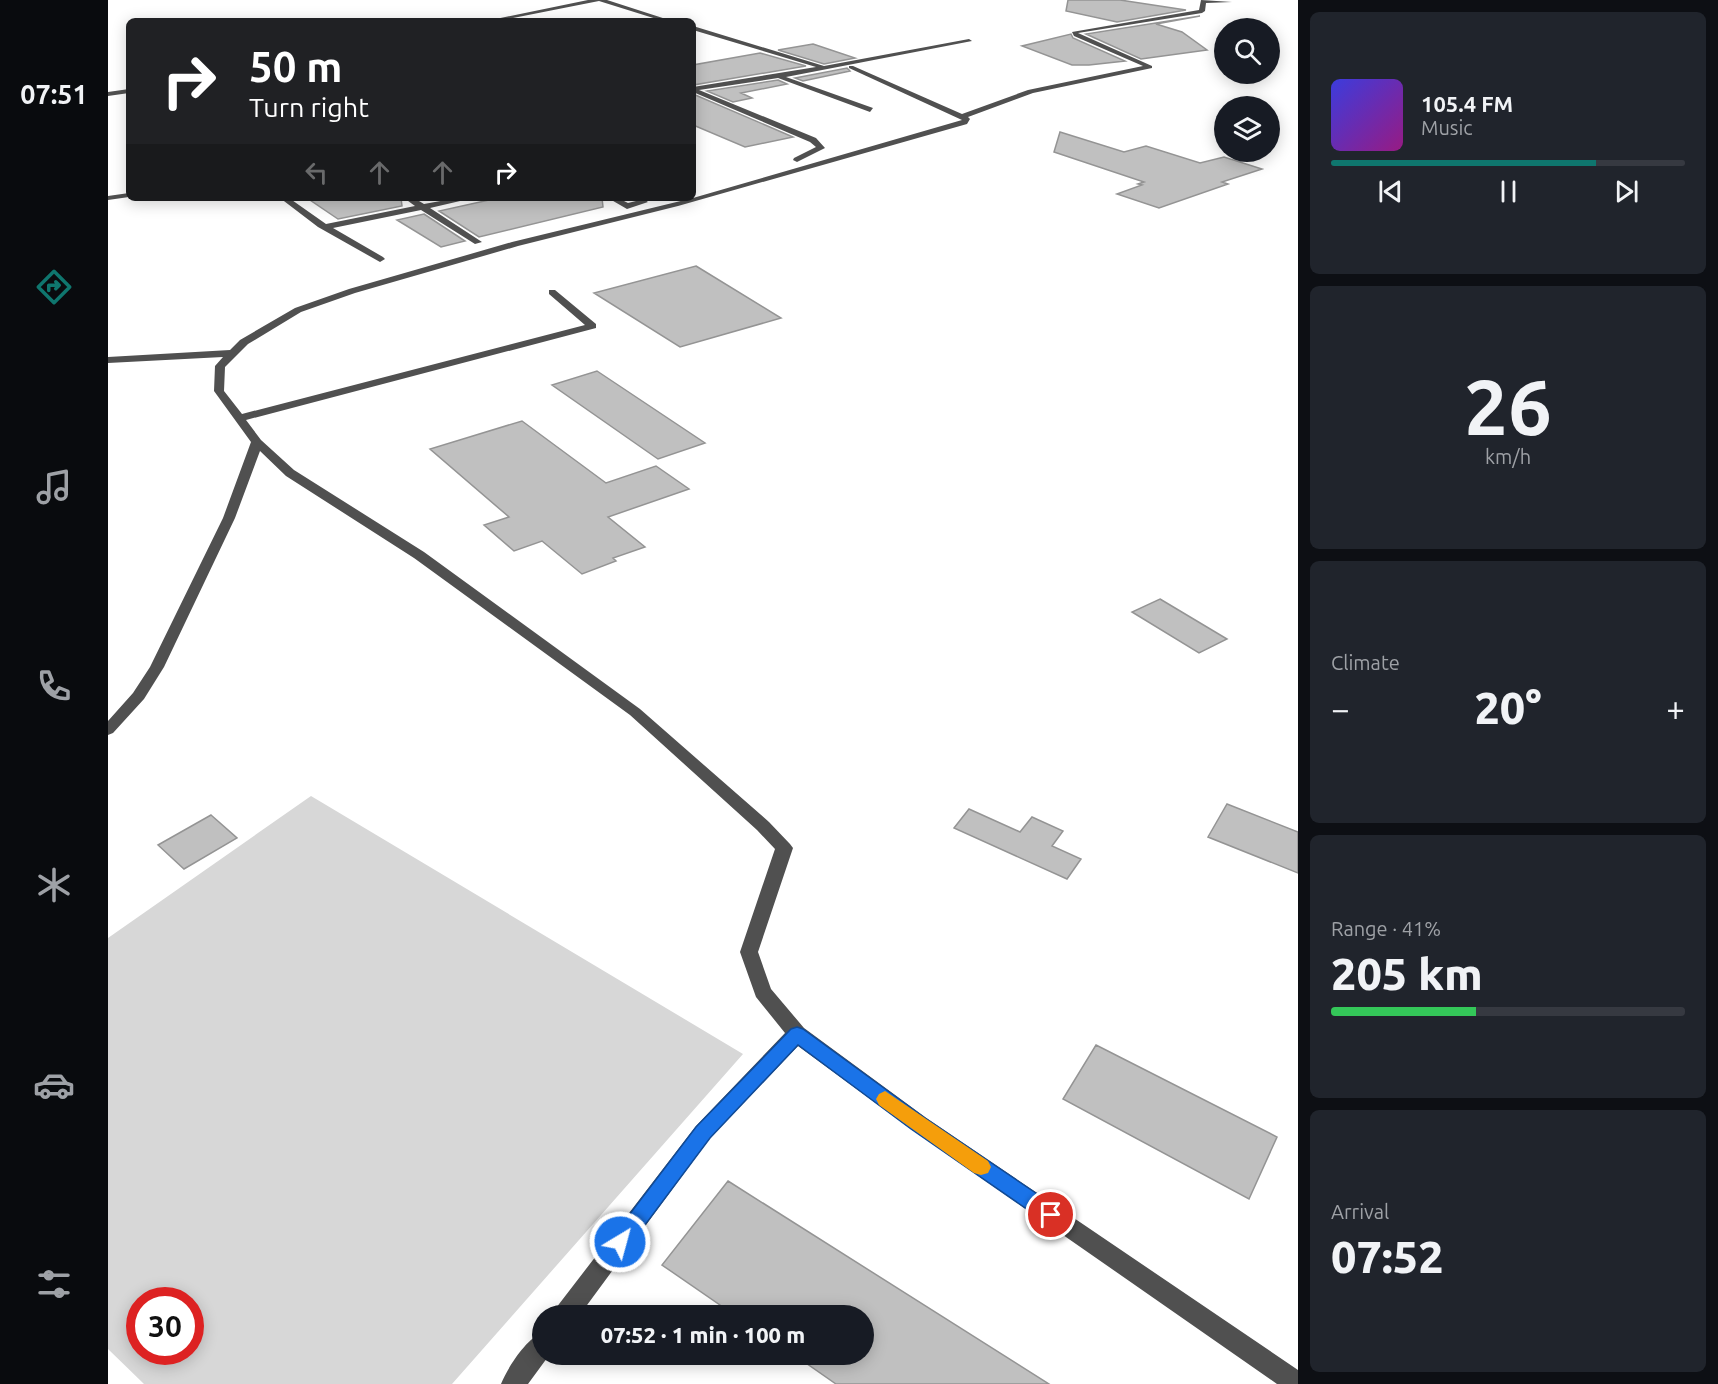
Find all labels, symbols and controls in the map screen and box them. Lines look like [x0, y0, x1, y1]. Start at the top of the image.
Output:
map controls [1214, 18, 1280, 162]
button: search [1214, 18, 1280, 84]
icon: right [150, 42, 228, 120]
text: 50 m [249, 43, 343, 90]
text: 07:51 [20, 79, 88, 109]
text: 105.4 FM [1421, 91, 1513, 116]
text: Turn right [249, 92, 369, 122]
button: layers [1214, 96, 1280, 162]
text: Music [1421, 116, 1473, 139]
icon: left [300, 156, 333, 189]
icon: ahead [363, 156, 396, 189]
icon: ahead [426, 156, 459, 189]
icon: right [489, 156, 522, 189]
icon: previous [1374, 175, 1407, 208]
icon: pause [1492, 175, 1525, 208]
icon: next [1610, 175, 1643, 208]
icon: directions [33, 266, 75, 308]
text: 26 [1464, 362, 1552, 450]
text: km/h [1485, 445, 1531, 468]
icon: music [33, 466, 75, 508]
text: Climate [1331, 651, 1400, 674]
icon: phone [33, 665, 75, 707]
text: 20° [1474, 682, 1542, 733]
text: − [1331, 690, 1350, 727]
text: + [1666, 690, 1685, 727]
icon: climate [33, 864, 75, 906]
text: Range · 41% [1331, 917, 1441, 940]
text: 205 km [1331, 948, 1483, 999]
icon: car [33, 1064, 75, 1106]
pin [1025, 1189, 1076, 1240]
icon: arrive [1034, 1198, 1067, 1231]
text: Arrival [1331, 1200, 1389, 1223]
position arrow [588, 1210, 652, 1274]
text: 07:52 [1331, 1231, 1444, 1282]
icon: filters [33, 1263, 75, 1305]
speed limit sign: 30 [126, 1287, 204, 1365]
text: 07:52 · 1 min · 100 m [601, 1322, 805, 1347]

